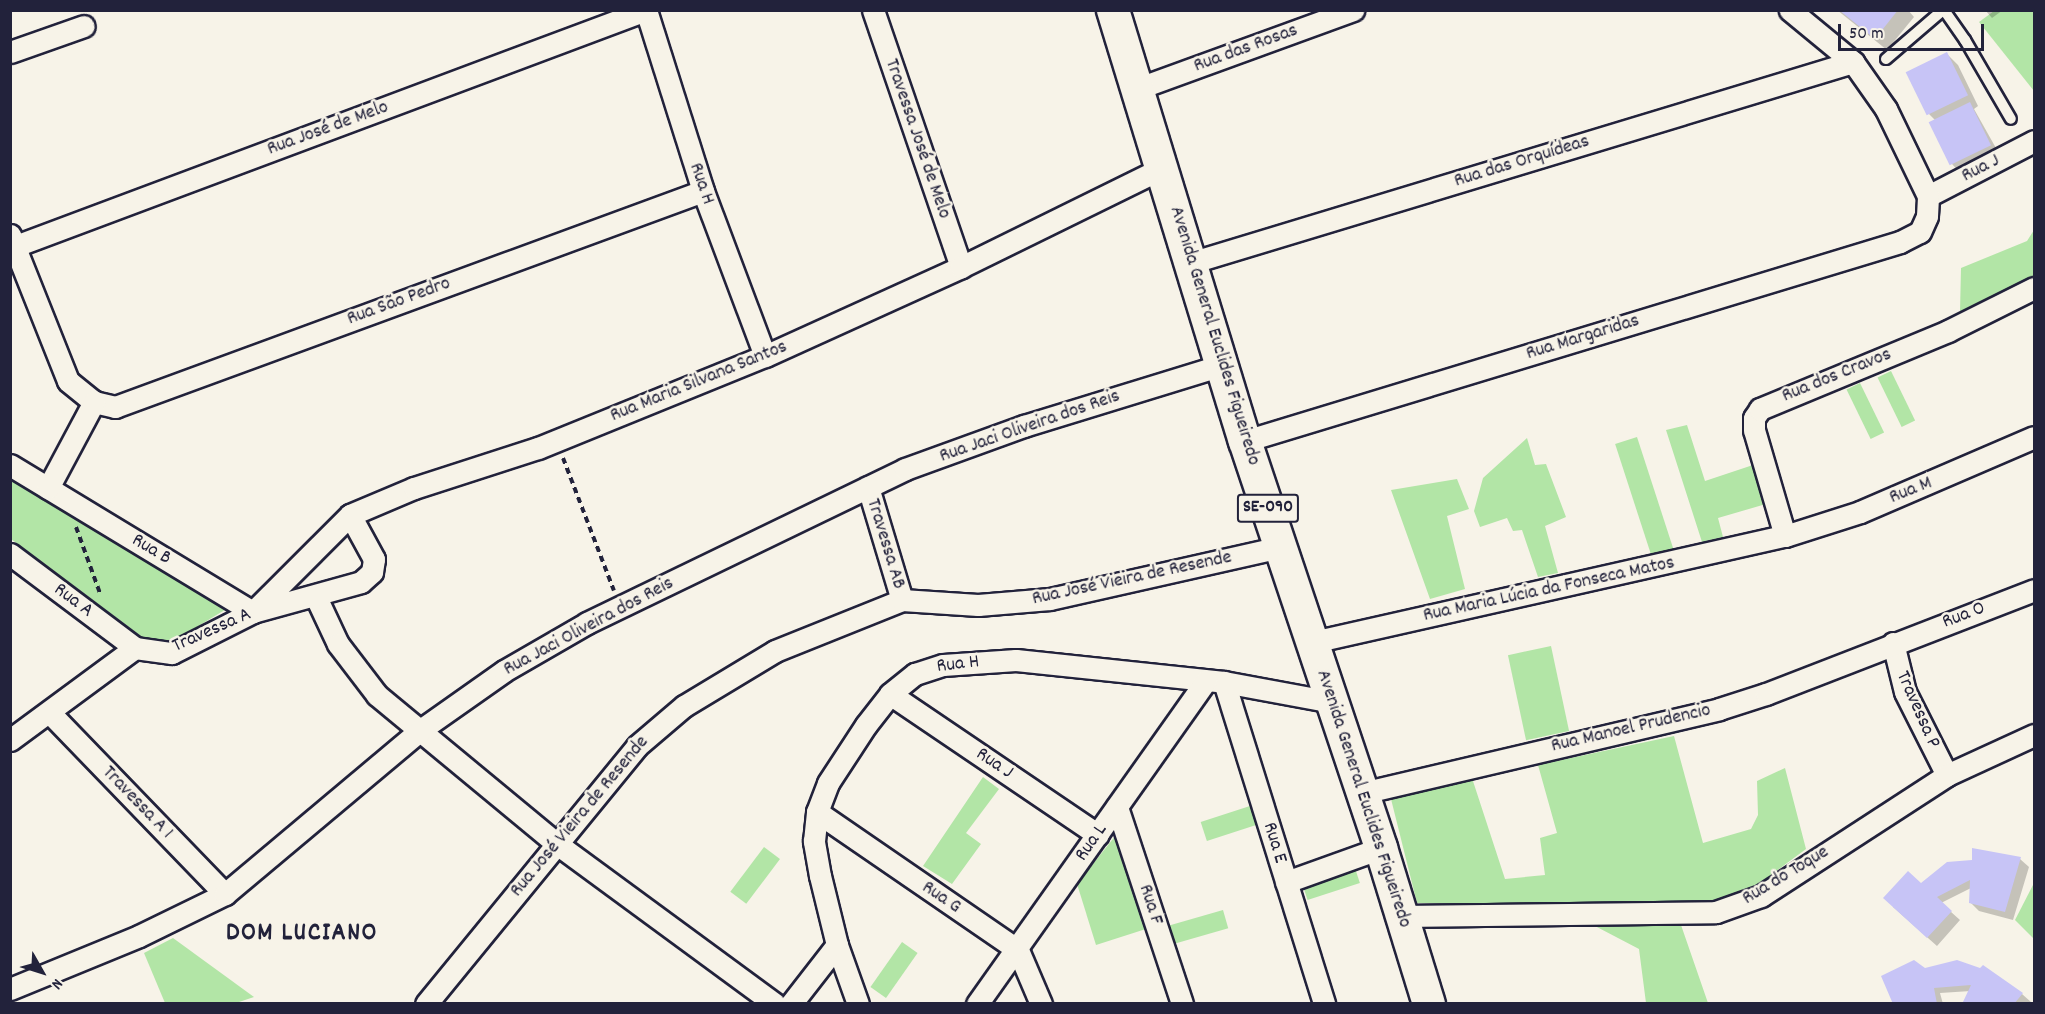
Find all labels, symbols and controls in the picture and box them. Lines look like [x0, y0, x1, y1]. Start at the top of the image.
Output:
scale bar [1841, 12, 1986, 50]
street label: Rua das Rosas [1191, 19, 1301, 79]
text: 50 m [1849, 22, 1884, 47]
street label: Travessa José de Melo [878, 56, 956, 222]
street label: Rua José de Melo [264, 96, 392, 162]
street label: Rua das Orquídeas [1451, 130, 1593, 194]
street label: Rua J [1958, 149, 2004, 189]
street label: Rua H [683, 160, 719, 208]
street label: Avenida General Euclides Figueiredo [1163, 204, 1265, 468]
street label: Rua São Pedro [344, 272, 454, 332]
street label: Rua Margaridas [1523, 309, 1643, 367]
street label: Rua Maria Silvana Santos [607, 336, 791, 428]
street label: Rua dos Cravos [1779, 343, 1895, 409]
street label: Rua Jaci Oliveira dos Reis [937, 385, 1123, 469]
street label: Rua M [1886, 472, 1936, 510]
road number: SE-090 [1236, 493, 1300, 523]
street label: Travessa AB [860, 496, 910, 592]
street label: Rua B [127, 529, 175, 571]
street label: Rua José Vieira de Resende [1030, 546, 1234, 612]
street label: Rua Maria Lúcia da Fonseca Matos [1421, 552, 1677, 628]
street label: Rua Jaci Oliveira dos Reis [500, 572, 678, 682]
street label: Rua A [49, 578, 97, 624]
street label: Rua O [1939, 597, 1989, 635]
street label: Travessa A [169, 603, 255, 659]
street label: Rua H [935, 650, 981, 680]
street label: Avenida General Euclides Figueiredo [1310, 667, 1416, 931]
street label: Travessa P [1889, 668, 1945, 752]
street label: Rua Manoel Prudencio [1549, 699, 1713, 759]
street label: Rua José Vieira de Resende [506, 731, 654, 903]
street label: Rua J [971, 743, 1017, 785]
street label: Travessa A 1 [96, 761, 178, 845]
street label: Rua L [1071, 820, 1113, 866]
street label: Rua E [1256, 820, 1292, 866]
street label: Rua do Toque [1738, 841, 1834, 911]
street label: Rua G [917, 876, 965, 920]
street label: Rua F [1132, 882, 1168, 928]
district label: DOM LUCIANO [226, 918, 378, 950]
north arrow [12, 942, 72, 1002]
text: N [45, 973, 68, 994]

